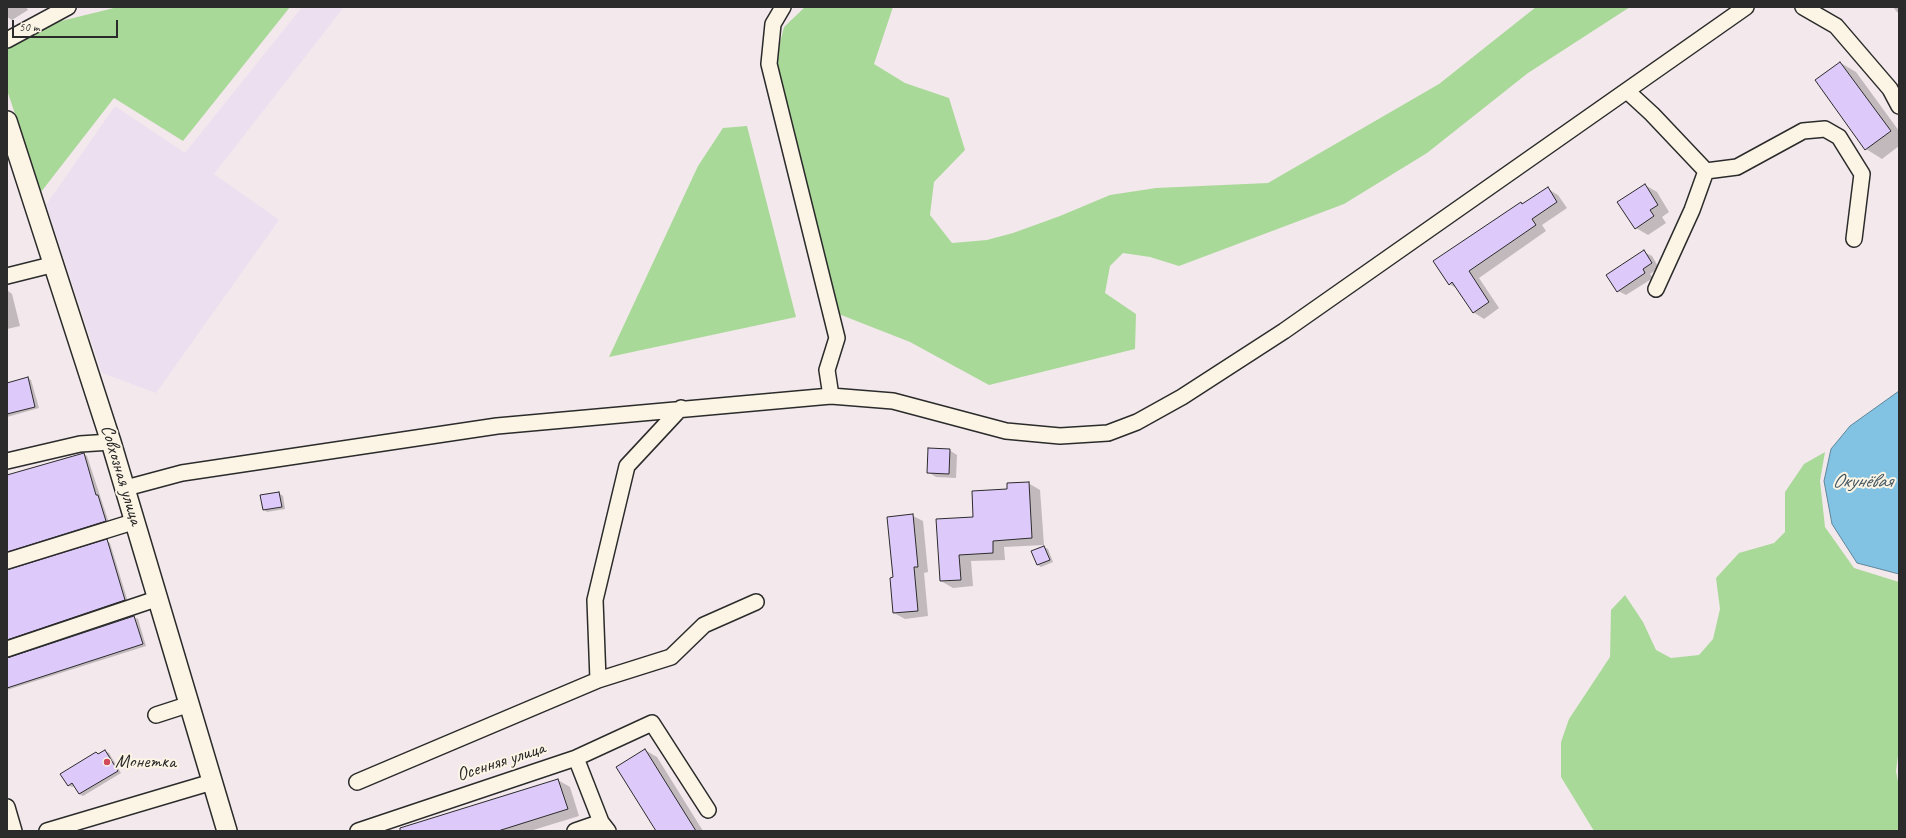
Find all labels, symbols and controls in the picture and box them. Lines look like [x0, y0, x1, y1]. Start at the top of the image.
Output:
scale bar [14, 12, 120, 38]
text: 50 m [19, 19, 39, 35]
street label: Совхозная улица [95, 422, 147, 528]
water label: Окунёвая [1832, 470, 1892, 494]
street label: Осенняя улица [454, 737, 548, 787]
place label: Монетка [115, 751, 176, 773]
marker: Монетка [102, 757, 112, 767]

